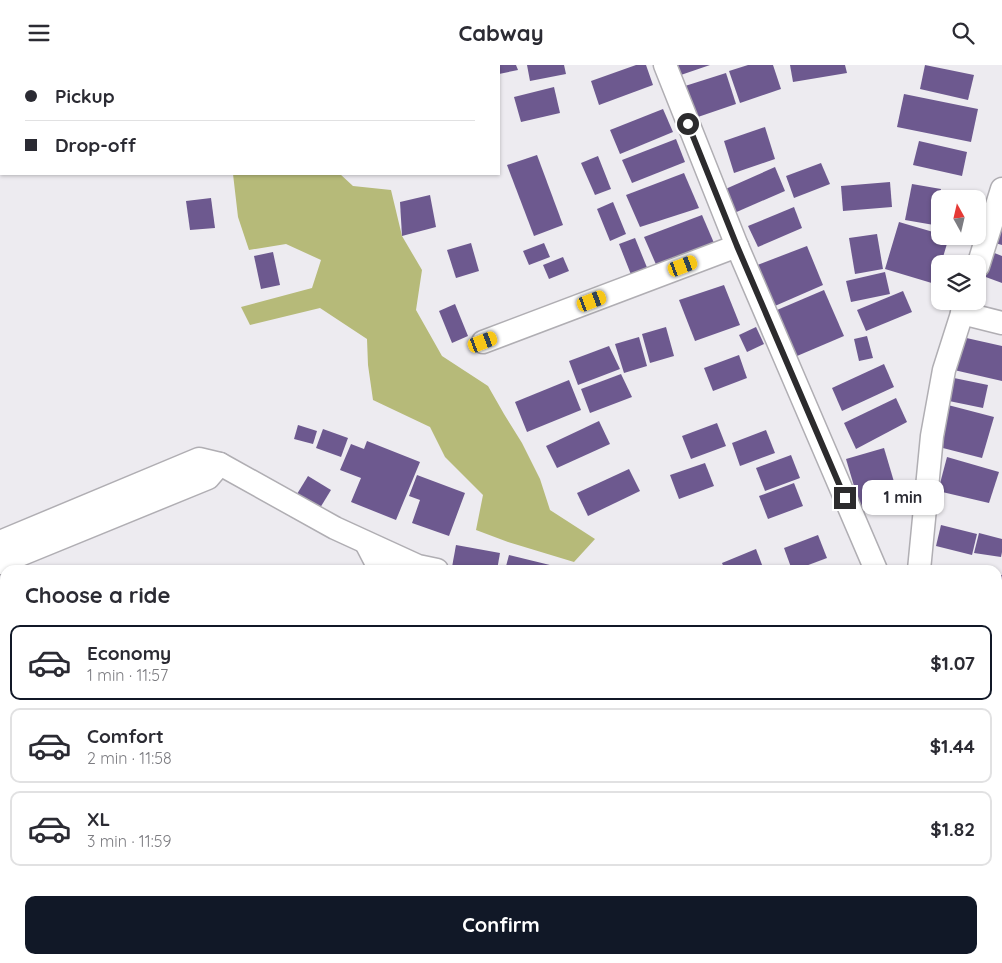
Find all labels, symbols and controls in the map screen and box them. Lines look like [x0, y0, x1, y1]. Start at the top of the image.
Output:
icon: menu [25, 19, 53, 47]
text: Cabway [458, 19, 544, 47]
icon: search [949, 19, 977, 47]
text: Pickup [55, 84, 115, 108]
route start [677, 113, 699, 135]
text: Drop-off [55, 133, 136, 157]
north arrow [931, 190, 986, 245]
map controls [931, 190, 986, 310]
car [666, 254, 699, 278]
button: layers [931, 255, 986, 310]
car [575, 289, 608, 313]
car [466, 330, 499, 354]
callout: 1 min [862, 481, 945, 515]
route end [834, 487, 856, 509]
text: 1 min [884, 487, 922, 507]
text: Choose a ride [25, 581, 170, 609]
icon: car [27, 640, 72, 685]
text: Economy [87, 641, 171, 665]
text: $1.07 [930, 651, 975, 675]
text: 1 min · 11:57 [87, 665, 168, 685]
icon: car [27, 723, 72, 768]
text: Comfort [87, 724, 164, 748]
text: $1.44 [930, 734, 975, 758]
text: 2 min · 11:58 [87, 748, 172, 768]
icon: car [27, 806, 72, 851]
text: XL [87, 807, 110, 831]
text: $1.82 [930, 817, 975, 841]
text: 3 min · 11:59 [87, 831, 171, 851]
button: Confirm [25, 896, 977, 954]

